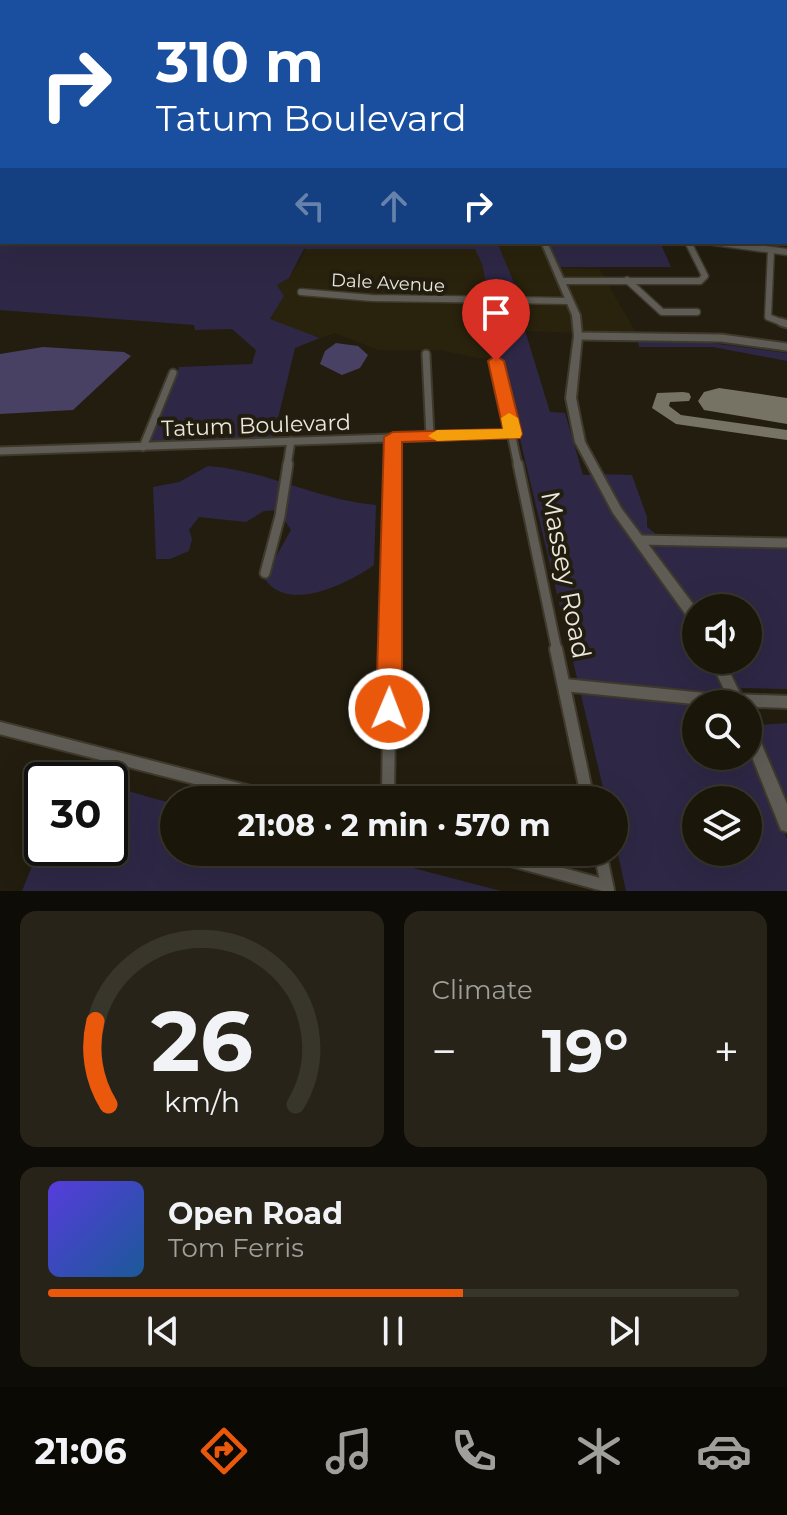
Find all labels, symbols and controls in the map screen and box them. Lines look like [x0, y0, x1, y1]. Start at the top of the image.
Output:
text: 310 m [156, 28, 324, 96]
icon: right [24, 32, 128, 136]
text: Tatum Boulevard [156, 96, 467, 140]
icon: left [288, 184, 332, 228]
icon: ahead [372, 184, 416, 228]
icon: right [456, 184, 500, 228]
street label: Dale Avenue [331, 269, 446, 297]
pin [462, 279, 530, 361]
icon: arrive [474, 291, 518, 335]
street label: Tatum Boulevard [161, 409, 351, 442]
street label: Massey Road [534, 489, 598, 661]
map controls [682, 594, 762, 866]
button: sound [682, 594, 762, 674]
position arrow [347, 667, 431, 751]
button: search [682, 690, 762, 770]
speed limit sign: 30 [24, 762, 128, 866]
button: layers [682, 786, 762, 866]
text: 21:08 · 2 min · 570 m [238, 807, 550, 844]
text: Climate [432, 974, 533, 1006]
text: 26 [151, 990, 253, 1092]
text: 19° [542, 1014, 629, 1087]
text: − [432, 1024, 457, 1078]
text: + [714, 1024, 739, 1078]
text: km/h [164, 1084, 240, 1119]
text: Open Road [168, 1195, 343, 1232]
text: Tom Ferris [168, 1232, 304, 1264]
icon: previous [141, 1309, 185, 1353]
icon: pause [371, 1309, 415, 1353]
icon: next [602, 1309, 646, 1353]
icon: directions [196, 1423, 252, 1479]
icon: music [321, 1423, 377, 1479]
icon: phone [446, 1423, 502, 1479]
icon: climate [571, 1423, 627, 1479]
icon: car [696, 1423, 752, 1479]
text: 21:06 [35, 1429, 127, 1473]

